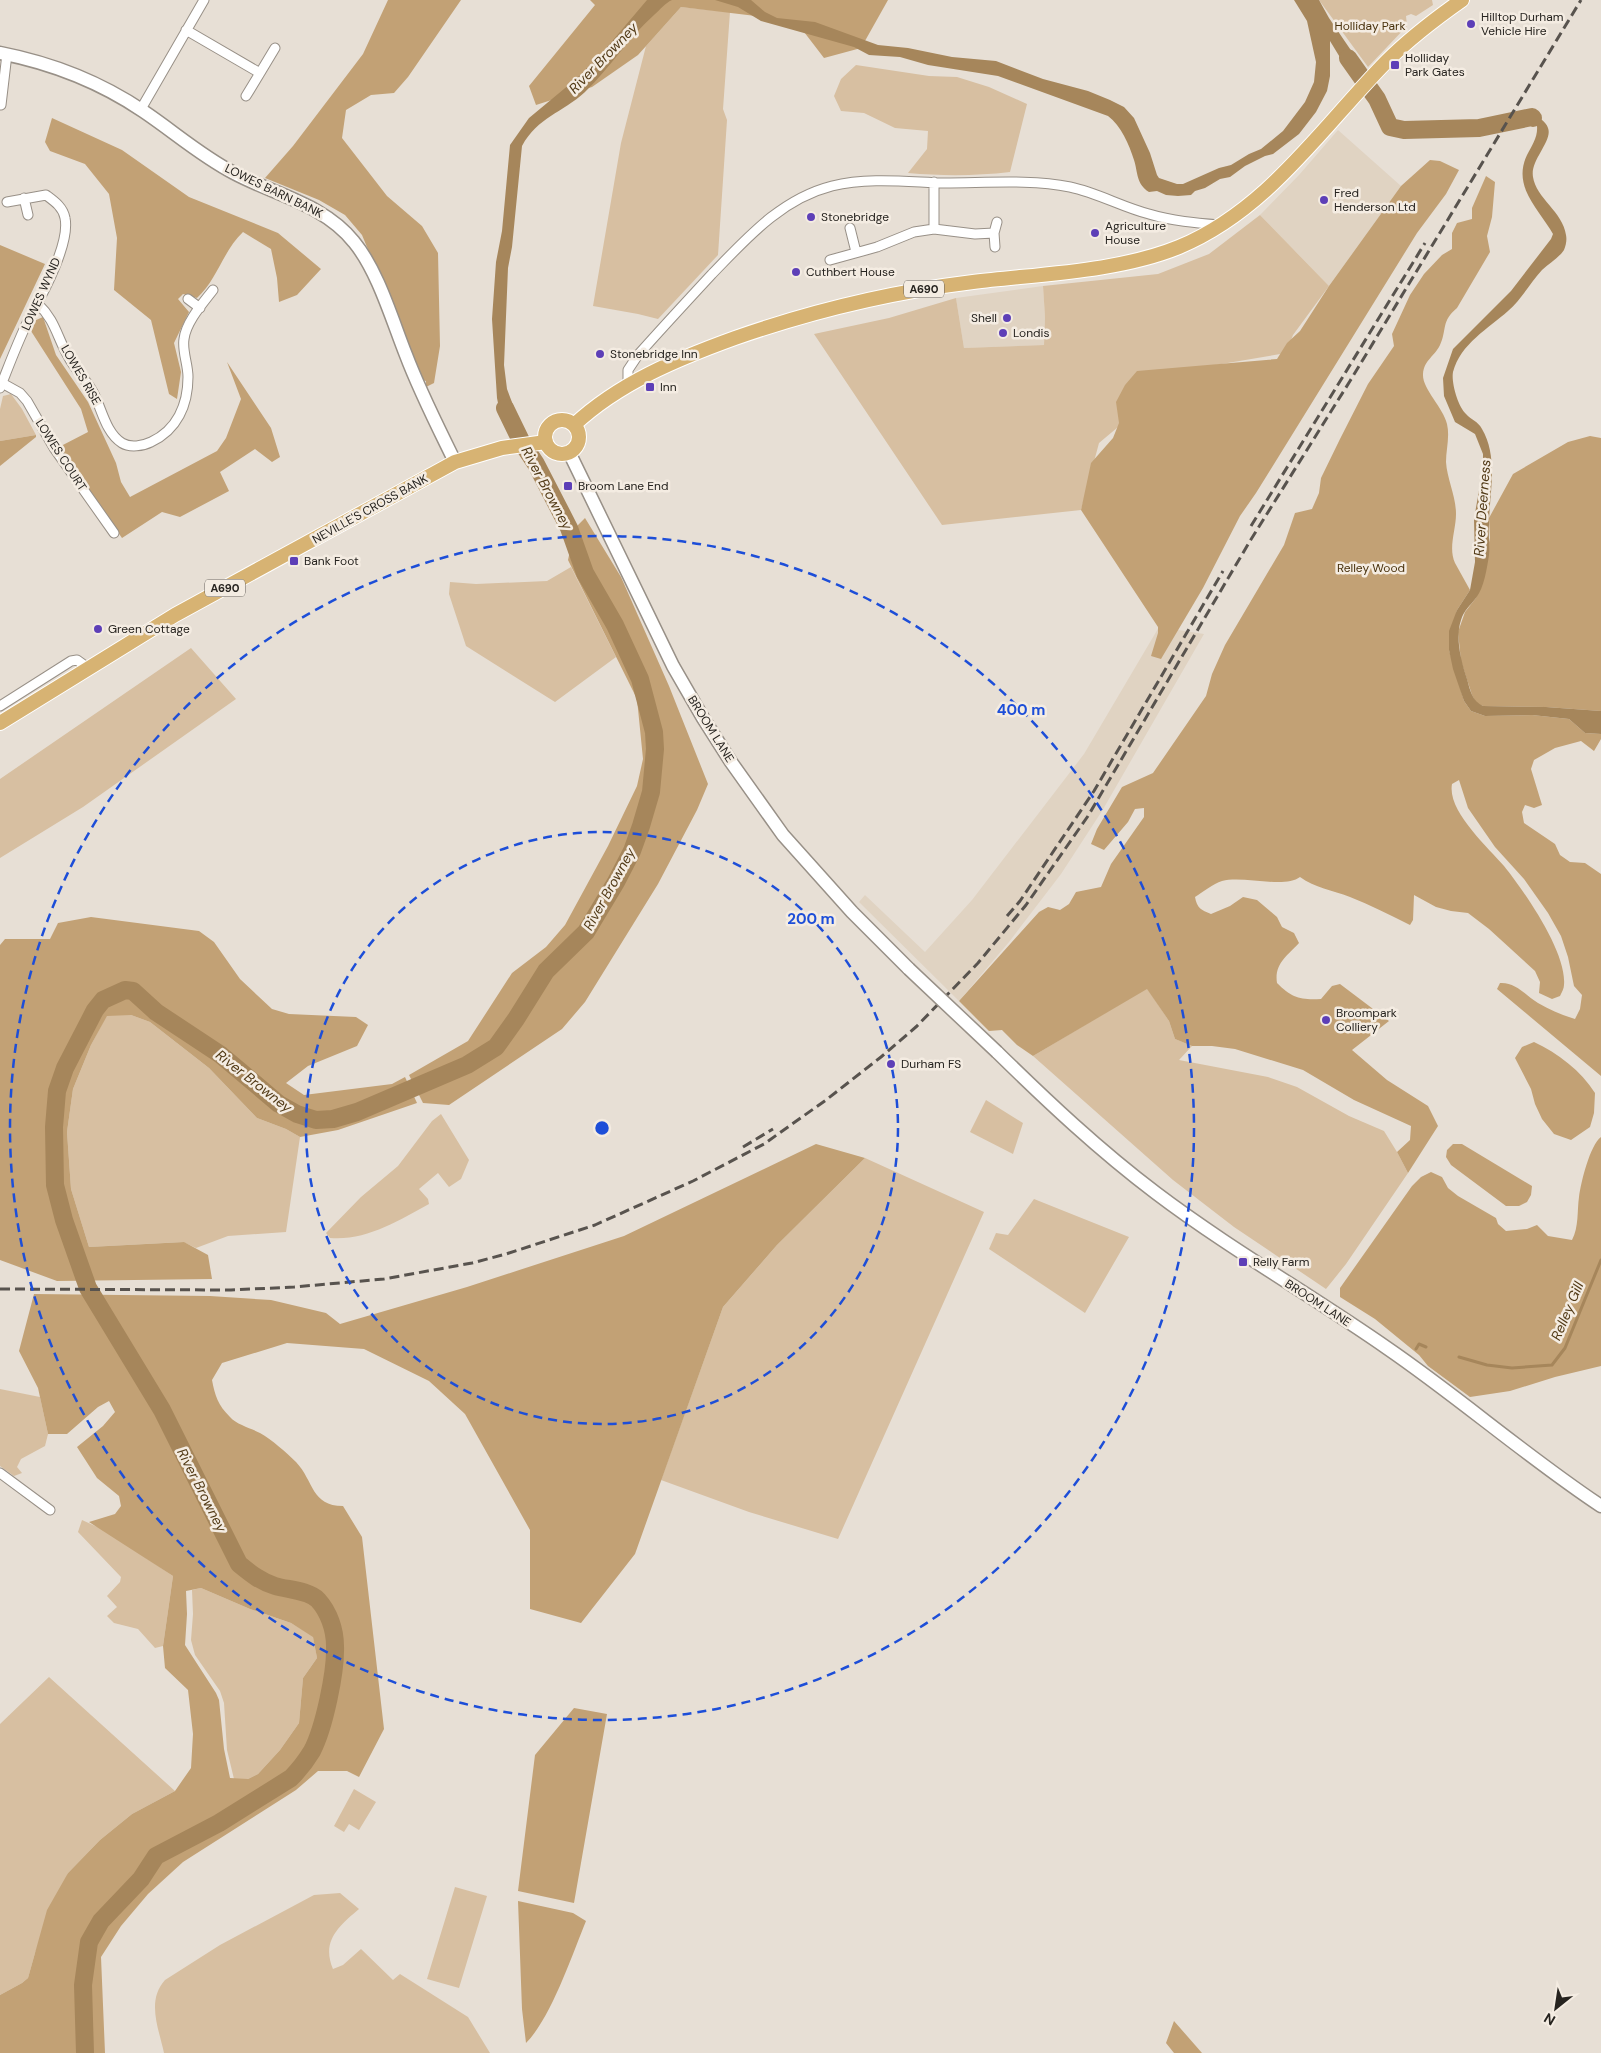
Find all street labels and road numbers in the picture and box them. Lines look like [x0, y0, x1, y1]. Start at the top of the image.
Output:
street label: LOWES BARN BANK [222, 160, 326, 222]
street label: LOWES WYND [18, 255, 64, 333]
road number: A690 [904, 280, 944, 298]
street label: LOWES RISE [57, 342, 105, 408]
street label: LOWES COURT [32, 416, 90, 494]
street label: NEVILLE'S CROSS BANK [309, 471, 431, 547]
road number: A690 [205, 580, 245, 596]
street label: BROOM LANE [684, 693, 738, 765]
street label: BROOM LANE [1282, 1276, 1354, 1330]

